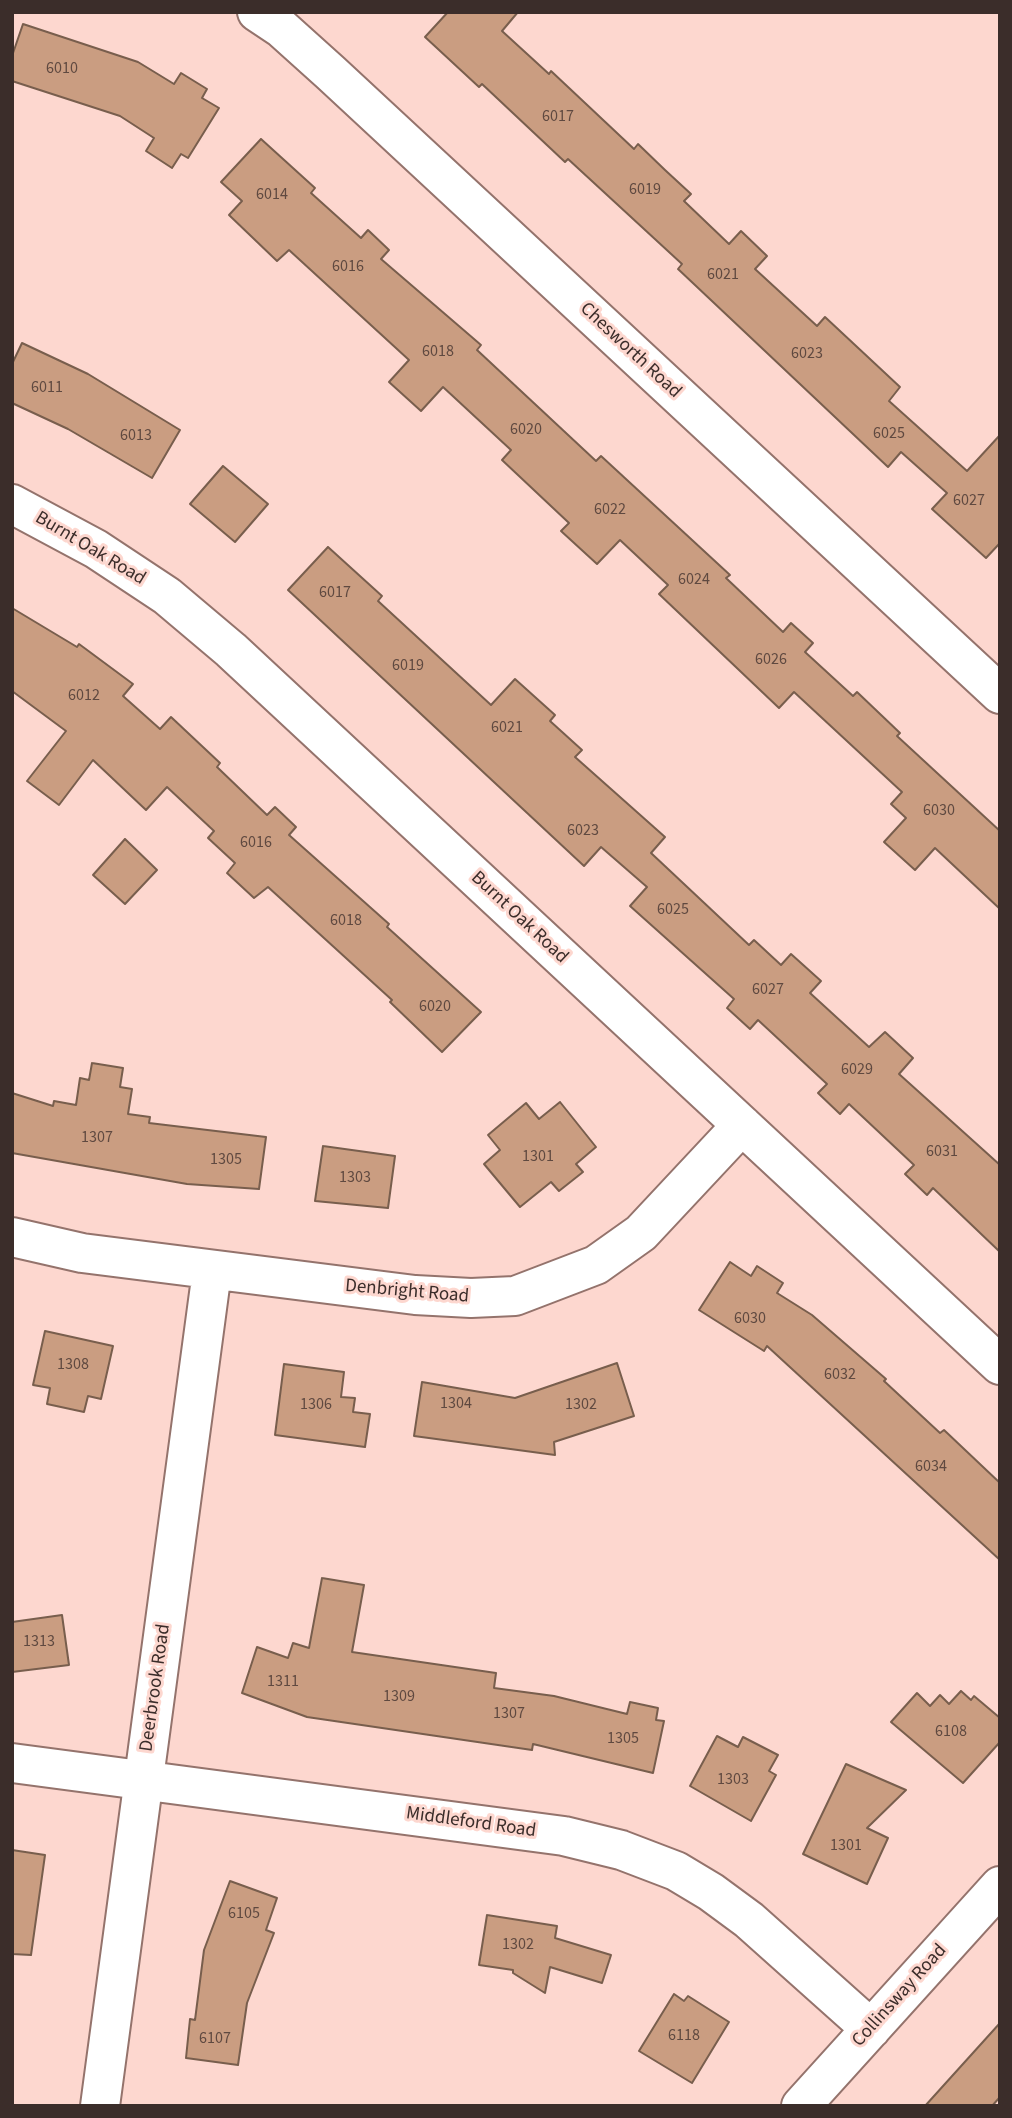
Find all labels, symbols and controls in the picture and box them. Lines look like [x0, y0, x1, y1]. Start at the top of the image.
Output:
house number: 6010 [46, 59, 78, 79]
house number: 6017 [542, 107, 574, 127]
house number: 6019 [629, 180, 661, 200]
house number: 6014 [256, 185, 288, 205]
house number: 6016 [332, 257, 364, 277]
house number: 6021 [707, 265, 739, 285]
street label: Chesworth Road [575, 298, 685, 404]
house number: 6018 [422, 342, 454, 362]
house number: 6023 [791, 344, 823, 364]
house number: 6011 [31, 378, 63, 398]
house number: 6020 [510, 420, 542, 440]
house number: 6025 [873, 424, 905, 444]
house number: 6013 [120, 426, 152, 446]
house number: 6027 [953, 491, 985, 511]
house number: 6022 [594, 500, 626, 520]
street label: Burnt Oak Road [31, 507, 149, 591]
house number: 6024 [678, 570, 710, 590]
house number: 6017 [319, 583, 351, 603]
house number: 6026 [755, 650, 787, 670]
house number: 6019 [392, 656, 424, 676]
house number: 6012 [68, 686, 100, 706]
house number: 6021 [491, 718, 523, 738]
house number: 6030 [923, 801, 955, 821]
house number: 6023 [567, 821, 599, 841]
house number: 6016 [240, 833, 272, 853]
street label: Burnt Oak Road [466, 867, 572, 969]
house number: 6025 [657, 900, 689, 920]
house number: 6018 [330, 911, 362, 931]
house number: 6027 [752, 980, 784, 1000]
house number: 6020 [419, 997, 451, 1017]
house number: 6029 [841, 1060, 873, 1080]
house number: 1307 [81, 1128, 113, 1148]
house number: 6031 [926, 1142, 958, 1162]
house number: 1301 [522, 1147, 554, 1167]
house number: 1305 [210, 1150, 242, 1170]
house number: 1303 [339, 1168, 371, 1188]
street label: Denbright Road [344, 1275, 470, 1309]
house number: 6030 [734, 1309, 766, 1329]
house number: 1308 [57, 1355, 89, 1375]
house number: 6032 [824, 1365, 856, 1385]
house number: 1304 [440, 1394, 472, 1414]
house number: 1306 [300, 1395, 332, 1415]
house number: 1302 [565, 1395, 597, 1415]
house number: 6034 [915, 1457, 947, 1477]
street label: Deerbrook Road [136, 1623, 176, 1753]
house number: 1313 [23, 1632, 55, 1652]
house number: 1311 [267, 1672, 299, 1692]
house number: 1309 [383, 1687, 415, 1707]
house number: 1307 [493, 1704, 525, 1724]
house number: 6108 [935, 1722, 967, 1742]
house number: 1305 [607, 1729, 639, 1749]
house number: 1303 [717, 1770, 749, 1790]
street label: Middleford Road [405, 1803, 537, 1843]
house number: 1301 [830, 1836, 862, 1856]
house number: 6105 [228, 1904, 260, 1924]
house number: 1302 [502, 1935, 534, 1955]
street label: Collinsway Road [848, 1940, 952, 2052]
house number: 6118 [668, 2026, 700, 2046]
house number: 6107 [199, 2029, 231, 2049]

